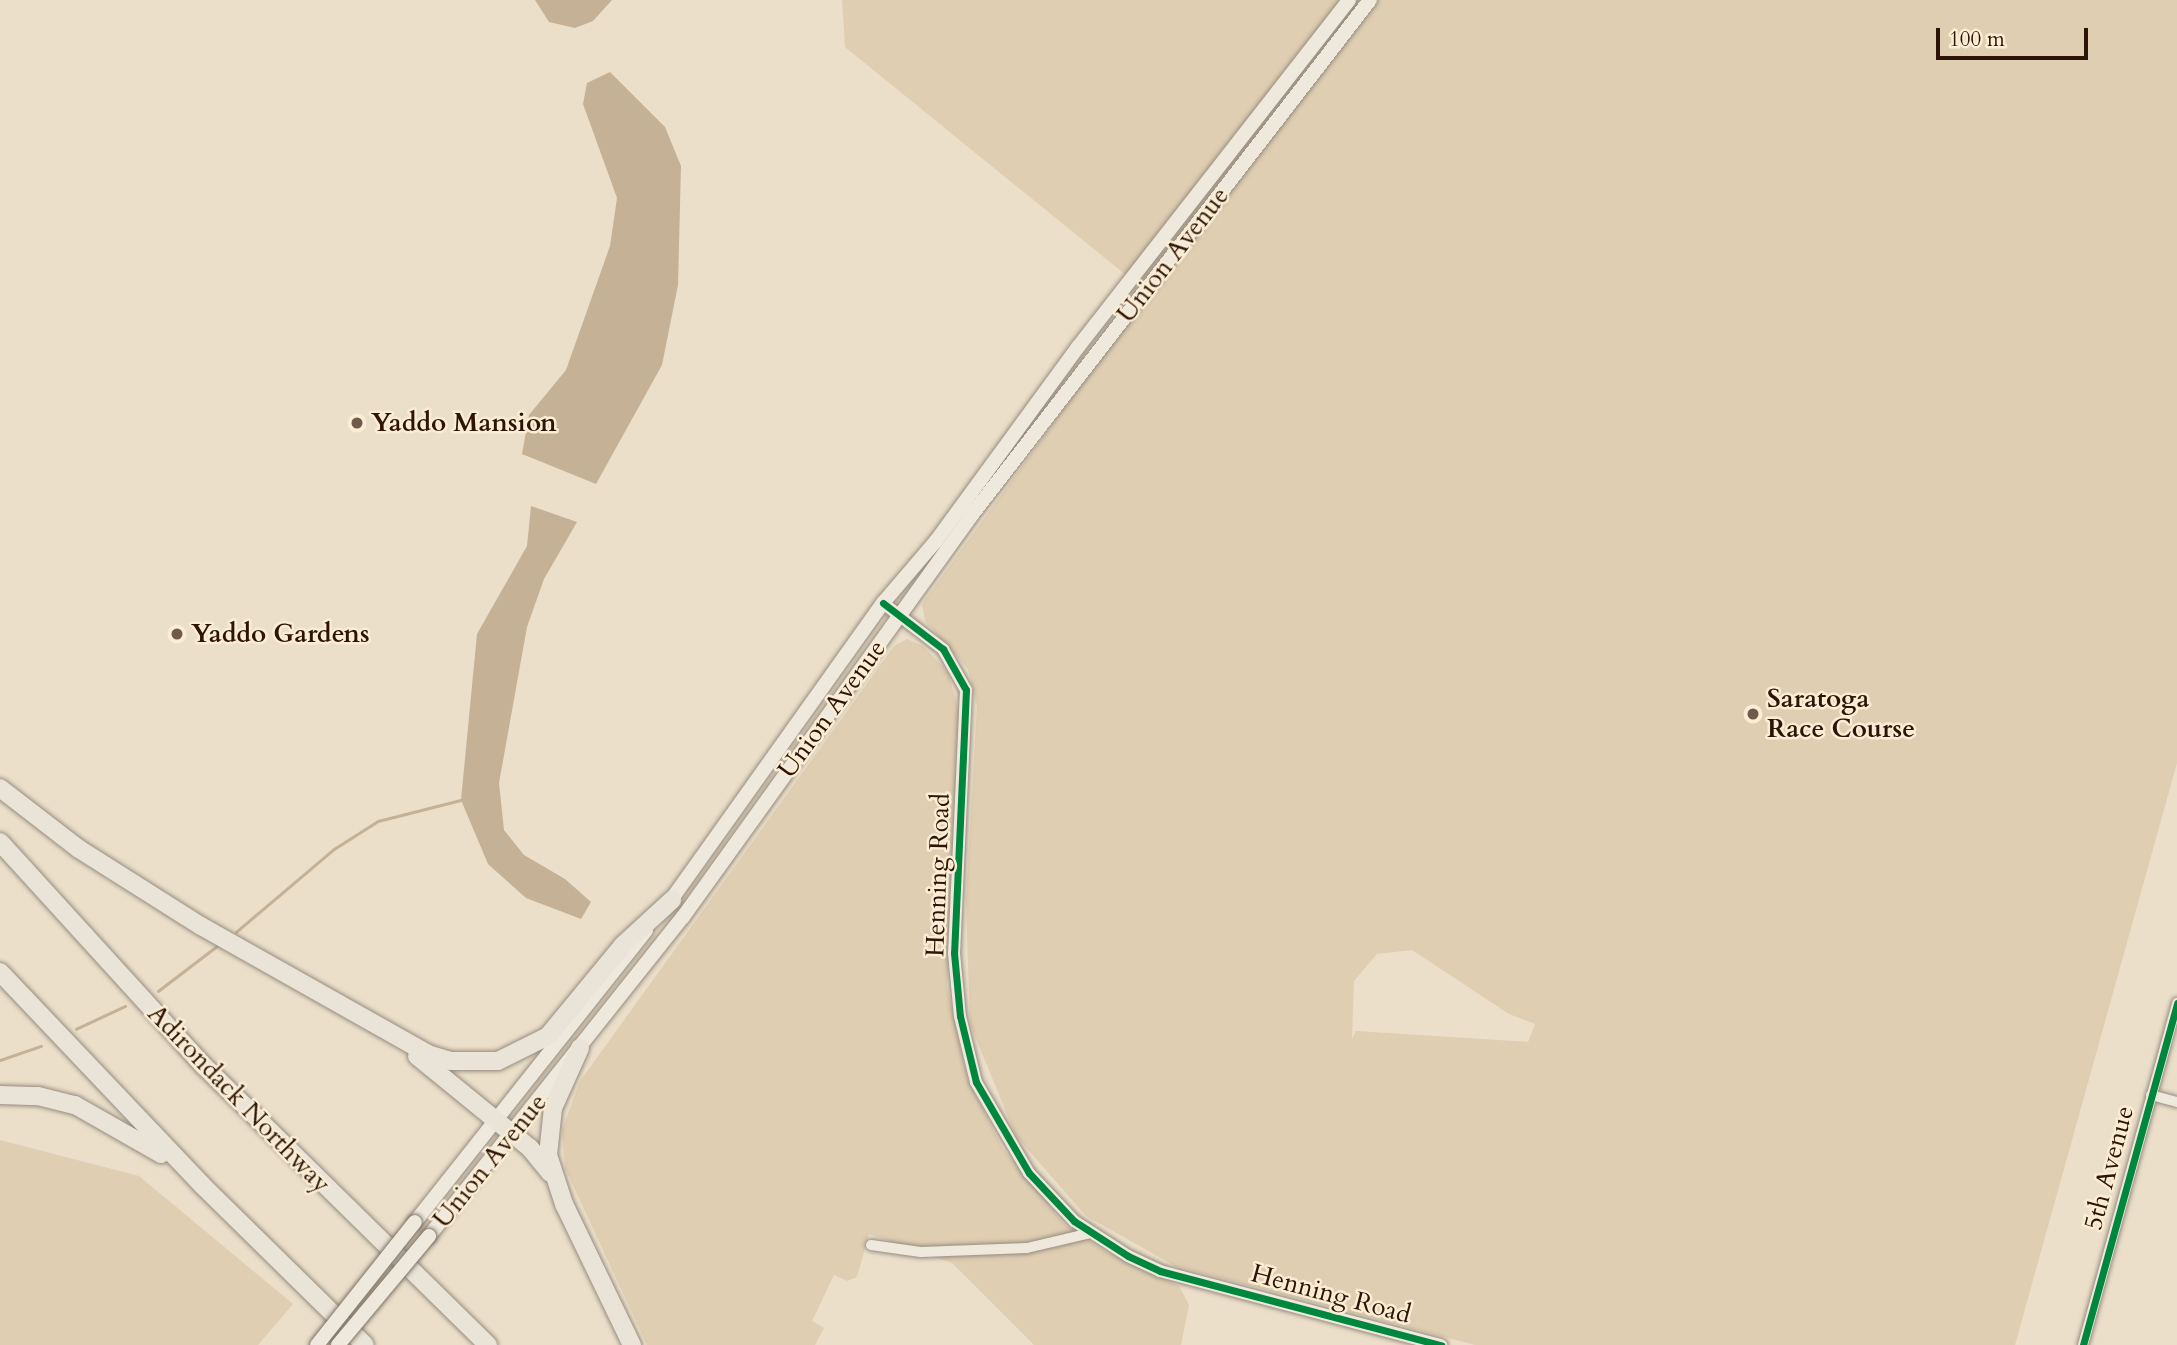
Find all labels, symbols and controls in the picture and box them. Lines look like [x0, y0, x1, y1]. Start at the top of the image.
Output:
scale bar [1939, 14, 2091, 58]
text: 100 m [1949, 25, 2005, 54]
street label: Union Avenue [1110, 181, 1236, 329]
place label: Yaddo Mansion [371, 407, 557, 439]
marker: Yaddo Mansion [349, 415, 365, 431]
place label: Yaddo Gardens [191, 618, 370, 650]
marker: Yaddo Gardens [169, 626, 185, 642]
street label: Union Avenue [771, 634, 893, 784]
place label: Saratoga Race Course [1767, 683, 1915, 744]
marker: Saratoga Race Course [1745, 706, 1761, 722]
street label: Henning Road [920, 793, 956, 957]
street label: Adirondack Northway [141, 998, 337, 1200]
street label: Union Avenue [426, 1088, 554, 1234]
street label: 5th Avenue [2077, 1103, 2141, 1233]
street label: Henning Road [1248, 1258, 1414, 1330]

